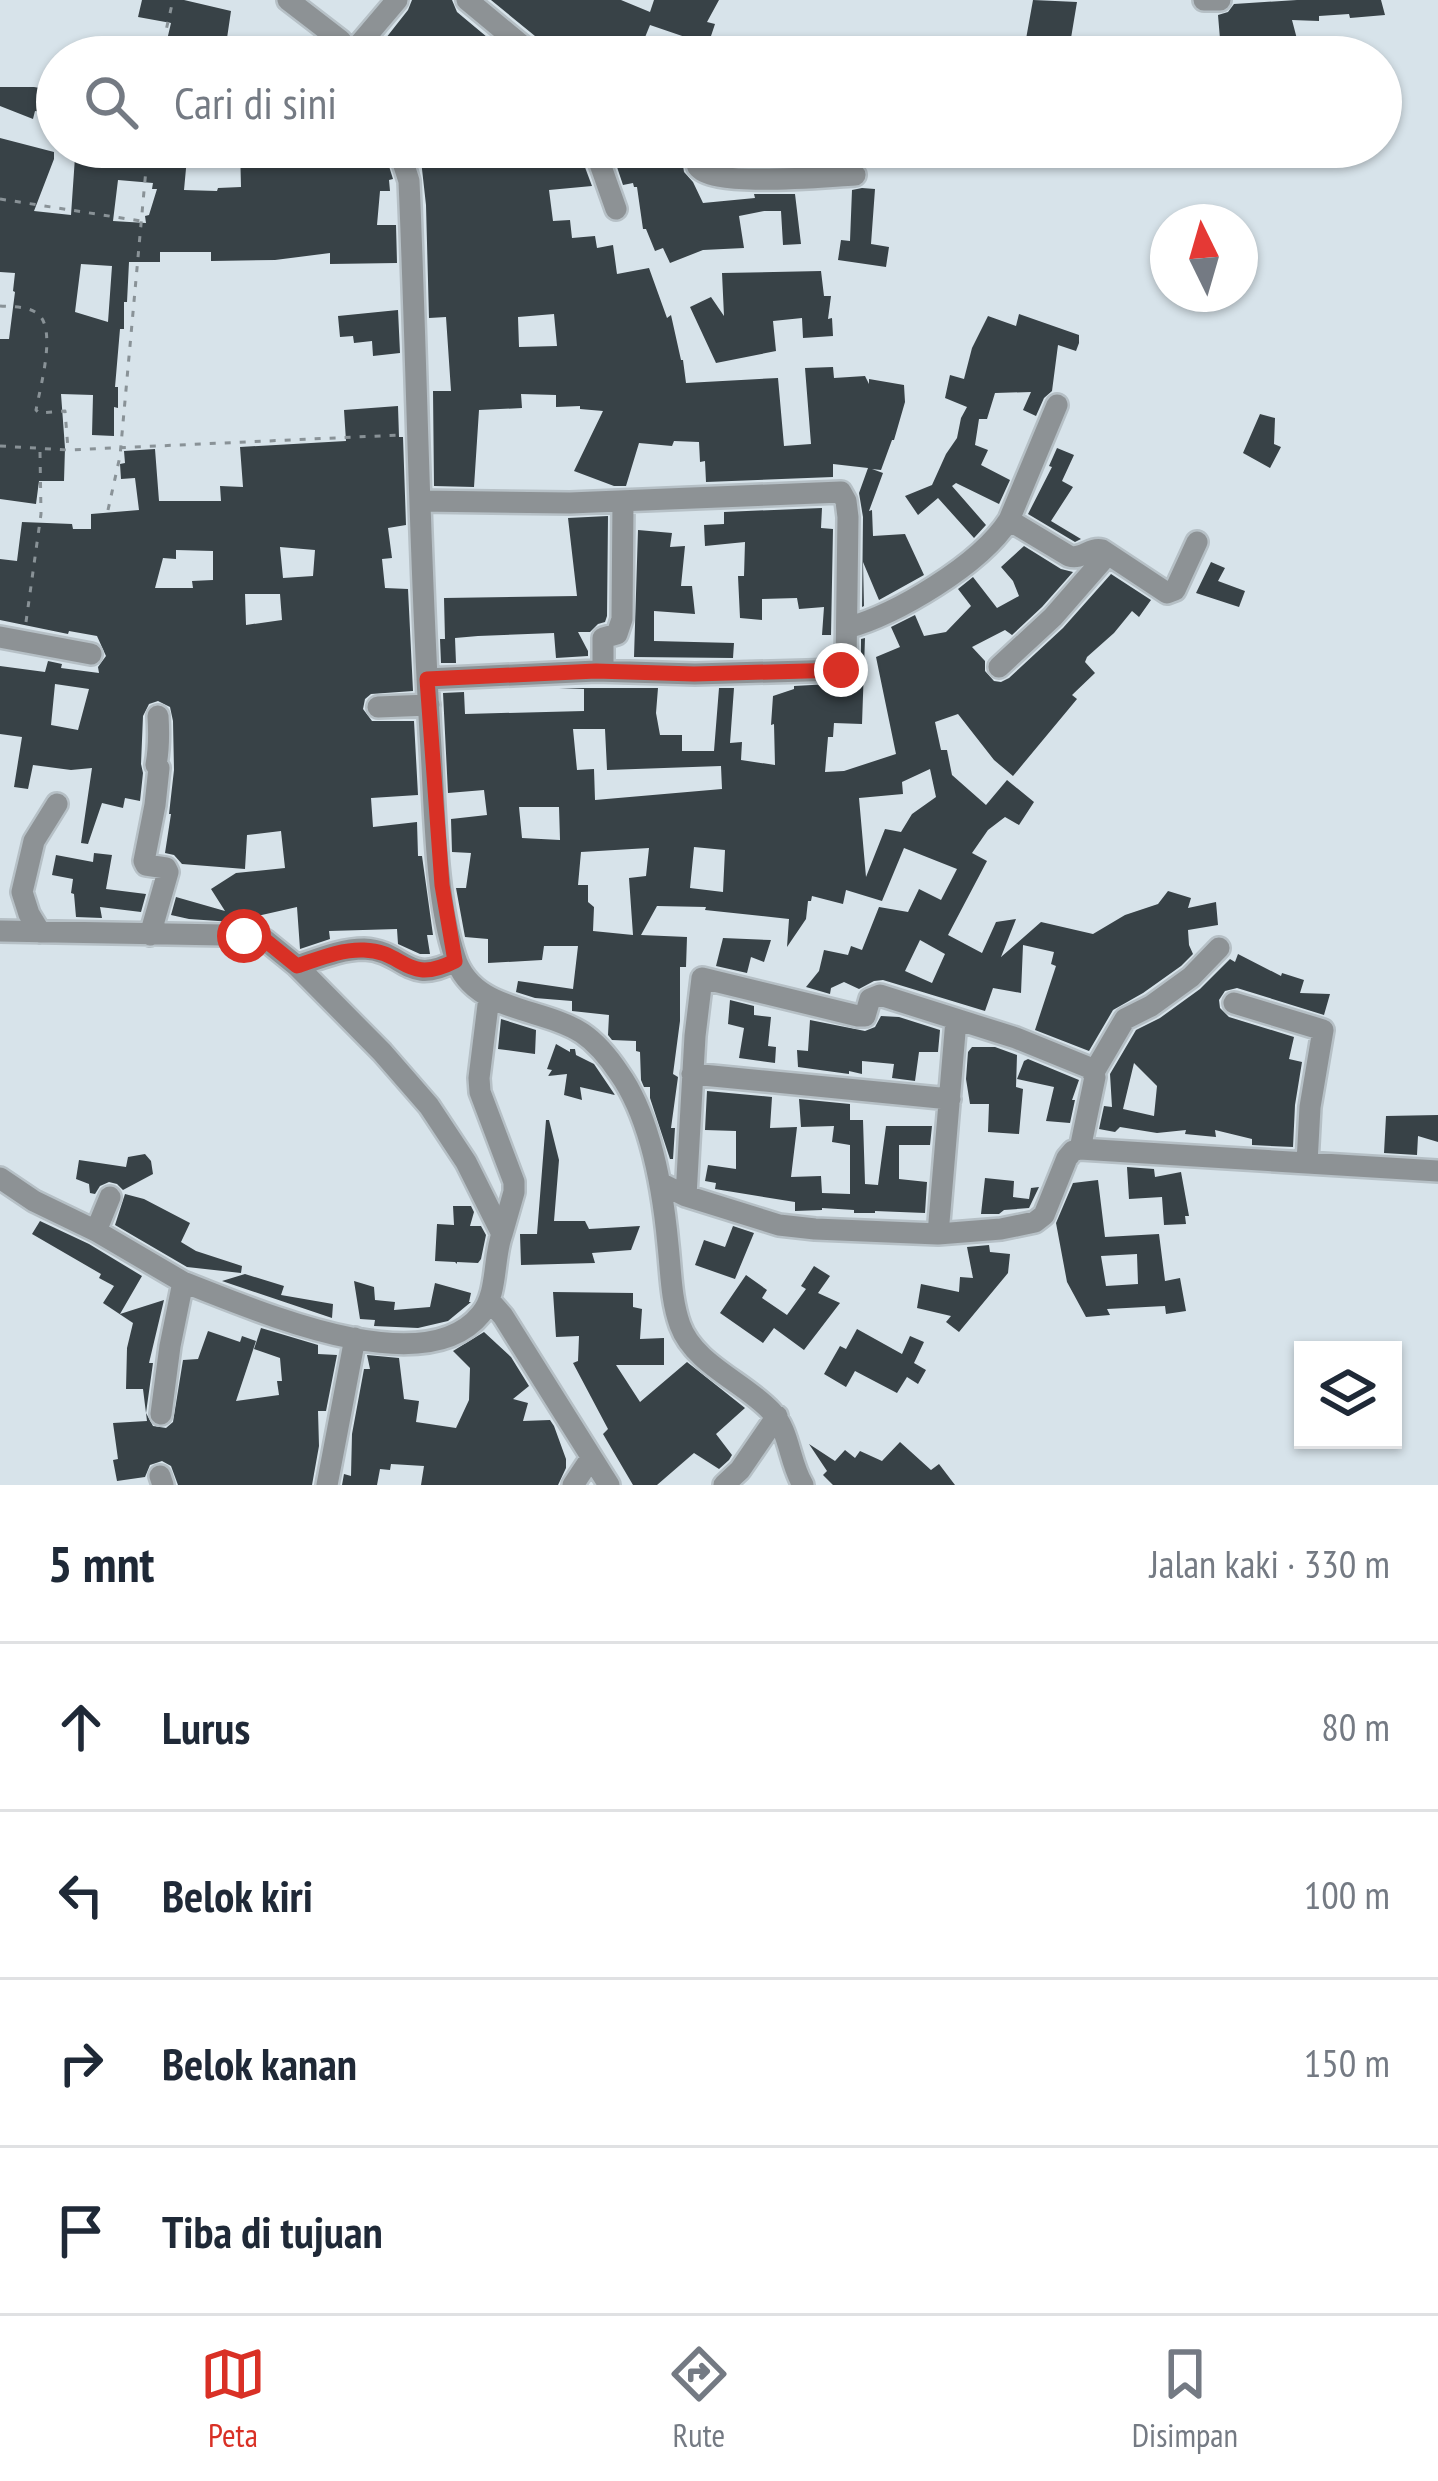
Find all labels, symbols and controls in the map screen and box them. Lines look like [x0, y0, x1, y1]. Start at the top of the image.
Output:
search box [36, 36, 1402, 168]
icon: search [78, 69, 144, 135]
text: Cari di sini [174, 73, 337, 131]
north arrow [1150, 204, 1258, 312]
route end [814, 643, 868, 697]
route start [217, 909, 271, 963]
map controls [1294, 1341, 1402, 1449]
button: layers [1294, 1341, 1402, 1449]
text: 5 mnt [48, 1530, 154, 1596]
text: Jalan kaki · 330 m [1149, 1538, 1390, 1589]
icon: ahead [48, 1694, 114, 1760]
text: Lurus [162, 1698, 250, 1756]
text: 80 m [1321, 1701, 1390, 1752]
icon: left [48, 1862, 114, 1928]
text: Belok kiri [162, 1866, 313, 1924]
text: 100 m [1304, 1869, 1390, 1920]
icon: right [48, 2030, 114, 2096]
text: Belok kanan [162, 2034, 357, 2092]
text: 150 m [1304, 2037, 1390, 2088]
icon: arrive [48, 2198, 114, 2264]
text: Tiba di tujuan [162, 2202, 383, 2260]
tab: Peta [200, 2341, 266, 2456]
tab: Rute [666, 2341, 732, 2456]
tab: Disimpan [1132, 2341, 1238, 2456]

